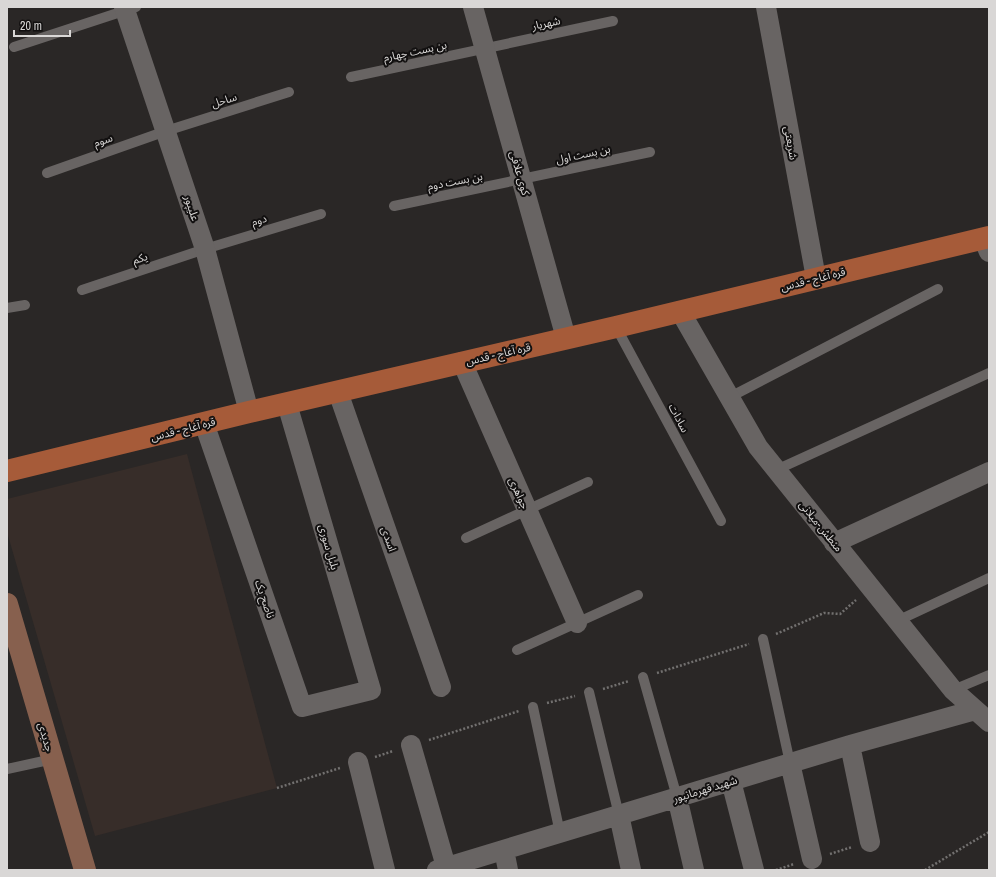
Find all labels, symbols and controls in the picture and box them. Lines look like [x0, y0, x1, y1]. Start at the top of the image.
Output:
scale bar [14, 12, 70, 38]
street label: شهریار [529, 13, 562, 33]
text: 20 m [20, 18, 42, 34]
street label: بن بست چهارم [382, 37, 448, 66]
street label: ساحل [209, 89, 239, 111]
street label: شریعتی [781, 125, 801, 161]
street label: سوم [92, 130, 115, 151]
street label: بن بست اول [554, 141, 612, 167]
street label: کوی علافی [507, 149, 533, 197]
street label: بن بست دوم [426, 169, 484, 194]
street label: علیپور [180, 192, 203, 223]
street label: دوم [250, 211, 269, 230]
street label: یکم [131, 249, 150, 269]
street label: قره آغاج - قدس [779, 264, 847, 295]
street label: قره آغاج - قدس [464, 340, 532, 369]
street label: سادات [666, 401, 693, 435]
street label: قره آغاج - قدس [149, 414, 217, 445]
street label: جواهری [506, 475, 532, 512]
street label: منطش-میلانی [796, 498, 846, 555]
street label: بلبل سوری [316, 523, 342, 571]
street label: اسدی [378, 525, 400, 553]
street label: ناصح یک [251, 578, 278, 620]
street label: جدیدی [35, 721, 57, 754]
street label: شهید قهرمانپور [670, 772, 739, 807]

